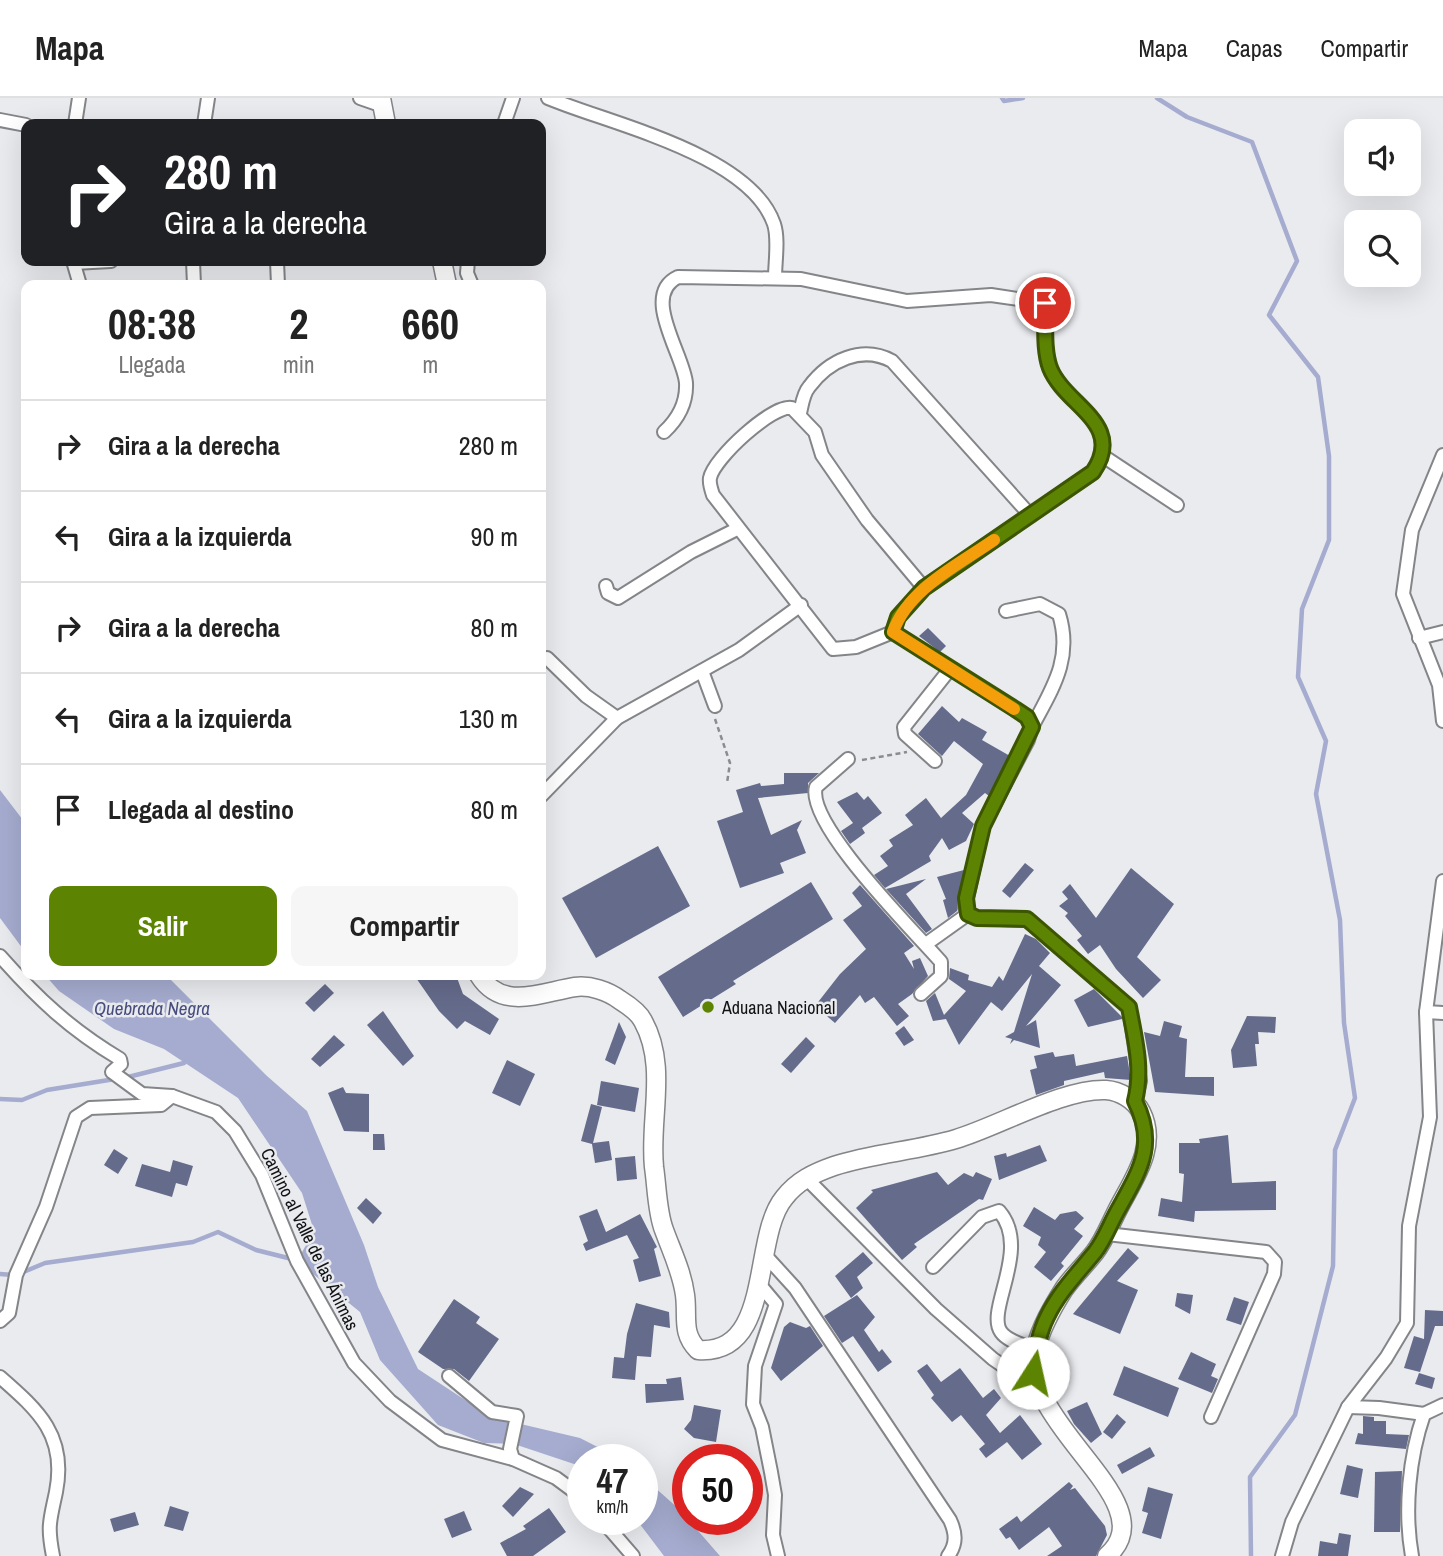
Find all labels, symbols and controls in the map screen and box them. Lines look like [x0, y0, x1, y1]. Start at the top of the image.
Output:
text: Mapa [35, 26, 104, 70]
text: Mapa [1138, 32, 1188, 64]
text: Capas [1226, 32, 1283, 64]
text: Compartir [1321, 32, 1408, 64]
map controls [1344, 119, 1421, 287]
button: sound [1344, 119, 1421, 196]
text: 280 m [164, 138, 278, 204]
icon: right [49, 147, 140, 238]
text: Gira a la derecha [164, 201, 367, 244]
button: search [1344, 210, 1421, 287]
pin [1015, 273, 1075, 333]
icon: arrive [1026, 284, 1064, 322]
text: 08:38 [108, 296, 196, 352]
text: 2 [289, 296, 308, 352]
text: 660 [402, 296, 459, 352]
text: Llegada [118, 349, 186, 380]
text: min [283, 349, 315, 380]
text: m [422, 349, 438, 380]
icon: right [49, 427, 87, 465]
text: Gira a la derecha [108, 428, 280, 463]
text: 280 m [459, 428, 518, 463]
icon: left [49, 518, 87, 556]
text: Gira a la izquierda [108, 519, 292, 554]
text: 90 m [471, 519, 518, 554]
icon: right [49, 609, 87, 647]
text: Gira a la derecha [108, 610, 280, 645]
text: 80 m [471, 610, 518, 645]
icon: left [49, 700, 87, 738]
text: Gira a la izquierda [108, 701, 292, 736]
text: 130 m [459, 701, 518, 736]
icon: arrive [49, 791, 87, 829]
text: Llegada al destino [108, 792, 294, 827]
text: 80 m [471, 792, 518, 827]
button: Salir [49, 886, 277, 966]
button: Compartir [291, 886, 518, 966]
water label: Quebrada Negra [94, 995, 210, 1021]
place label: Aduana Nacional [721, 995, 835, 1020]
marker: Aduana Nacional [700, 999, 716, 1015]
street label: Camino al Valle de las Ánimas [255, 1144, 365, 1334]
position arrow [996, 1336, 1070, 1410]
speed limit sign: 50 [672, 1444, 763, 1535]
text: 47 [597, 1457, 628, 1504]
text: km/h [597, 1494, 629, 1519]

